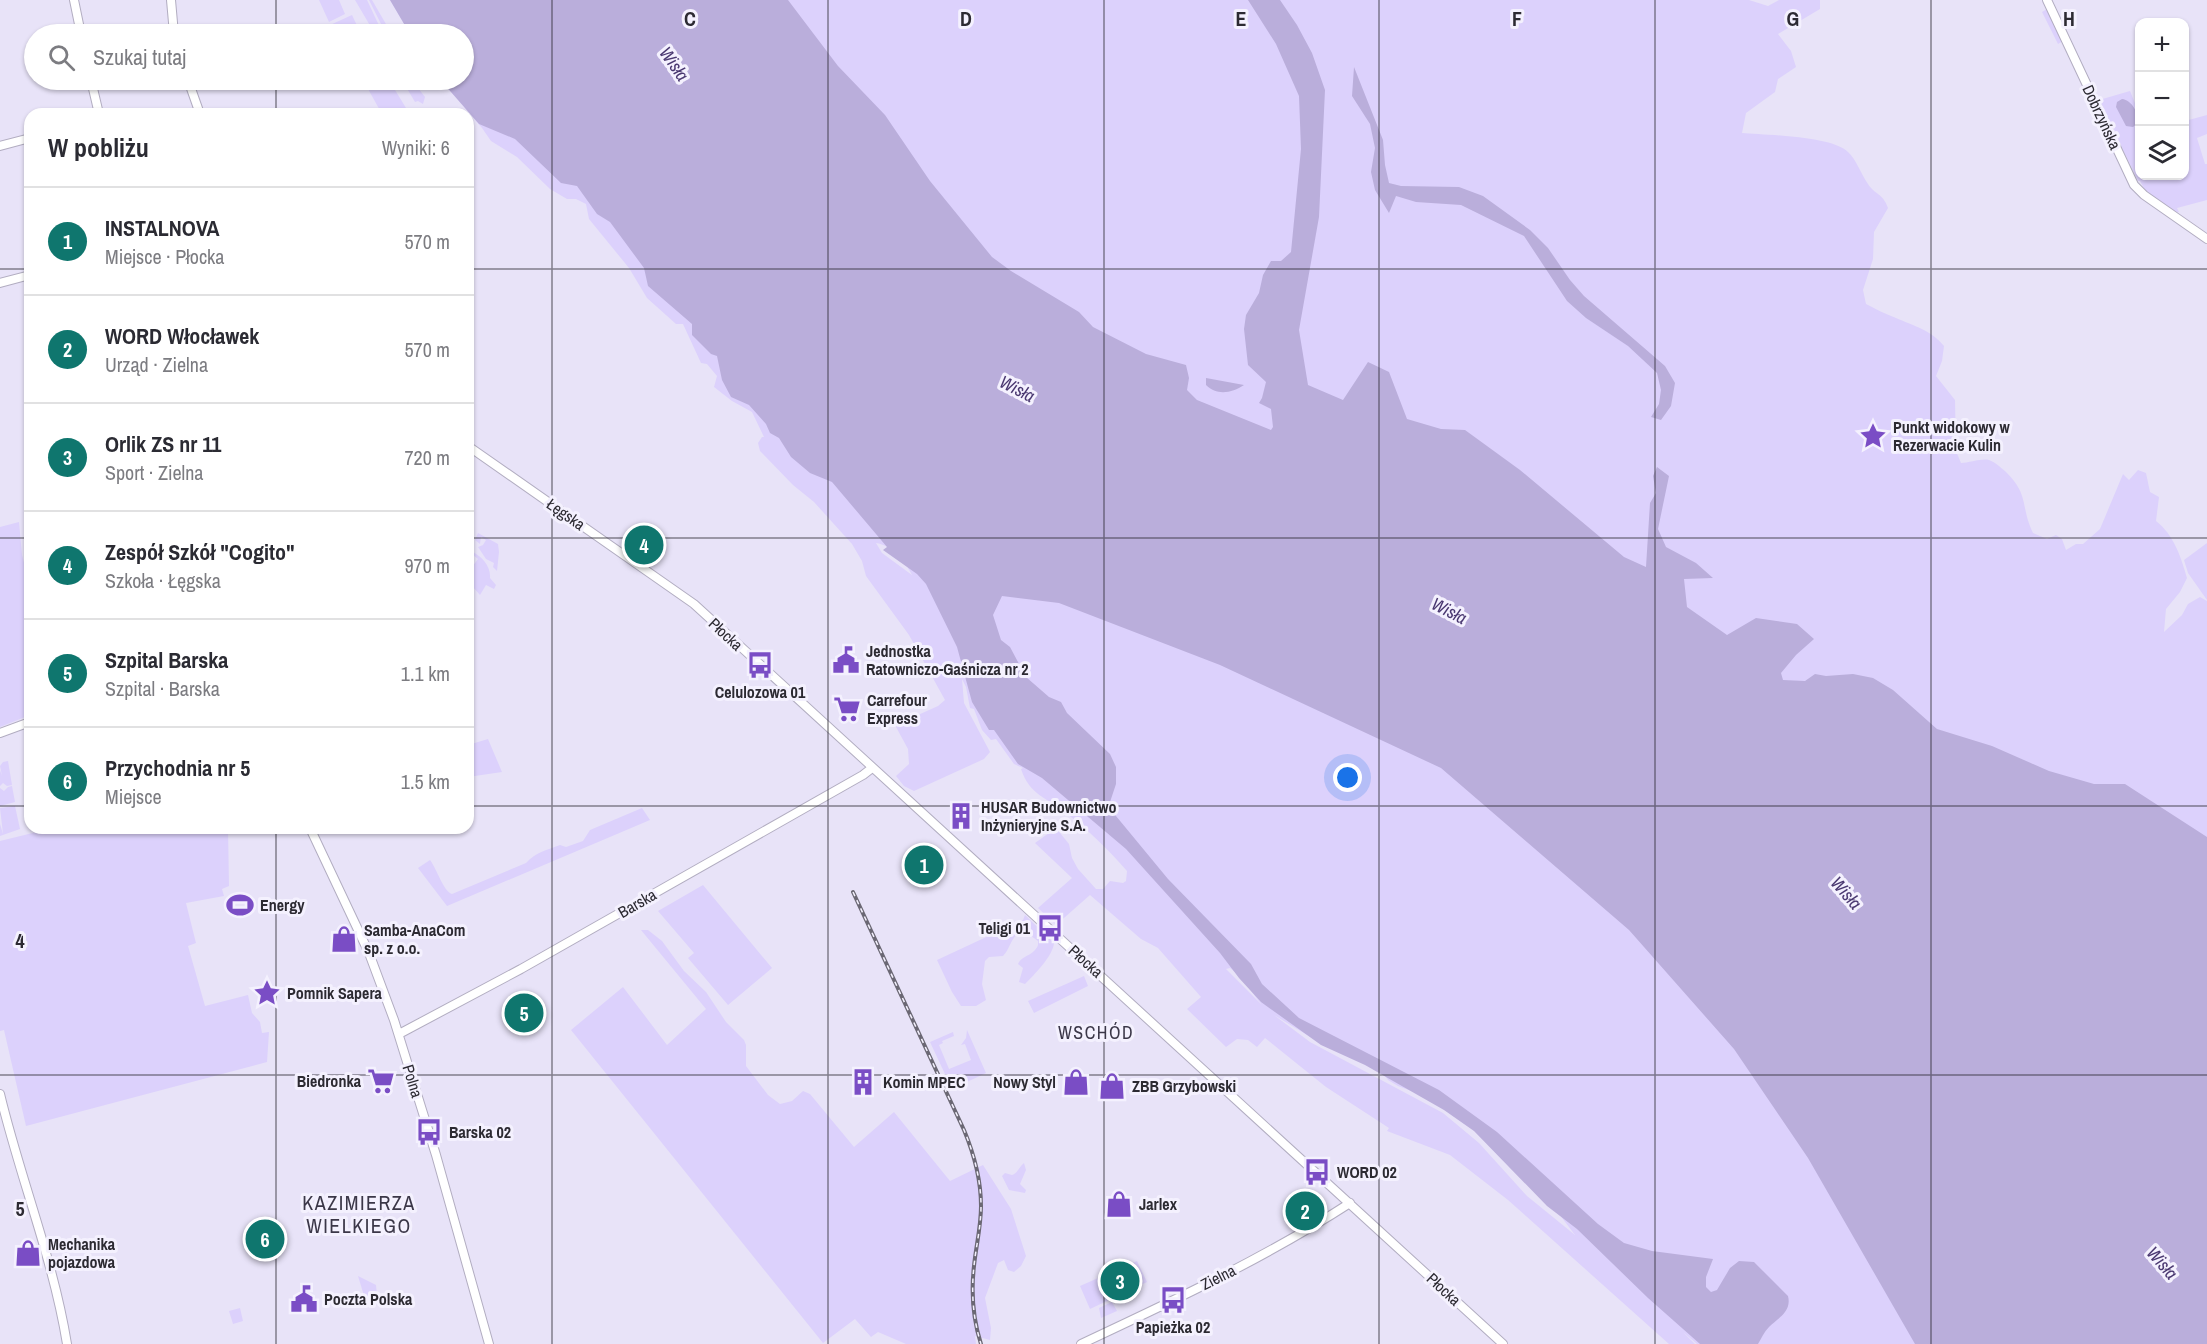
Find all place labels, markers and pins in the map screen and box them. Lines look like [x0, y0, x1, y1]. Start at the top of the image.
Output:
place label: Punkt widokowy w Rezerwacie Kulin [1893, 416, 2010, 456]
place icon: Punkt widokowy w Rezerwacie Kulin [1858, 421, 1888, 451]
pin: 4 [624, 522, 664, 568]
place label: Jednostka Ratowniczo-Gaśnicza nr 2 [866, 640, 1029, 680]
public building icon: Jednostka Ratowniczo-Gaśnicza nr 2 [831, 645, 861, 675]
bus stop icon: Celulozowa 01 [745, 650, 775, 680]
place label: Celulozowa 01 [715, 681, 806, 703]
place label: Carrefour Express [867, 689, 928, 729]
supermarket icon: Carrefour Express [832, 694, 862, 724]
place label: HUSAR Budownictwo Inżynieryjne S.A. [981, 796, 1117, 836]
building icon: HUSAR Budownictwo Inżynieryjne S.A. [946, 801, 976, 831]
pin: 1 [904, 842, 944, 888]
sports icon: Energy [225, 890, 255, 920]
place label: Energy [260, 894, 305, 916]
bus stop icon: Teligi 01 [1035, 913, 1065, 943]
place label: Teligi 01 [978, 917, 1031, 939]
place label: Samba-AnaCom sp. z o.o. [364, 919, 465, 959]
shop icon: Samba-AnaCom sp. z o.o. [329, 924, 359, 954]
place icon: Pomnik Sapera [252, 978, 282, 1008]
place label: Pomnik Sapera [287, 982, 383, 1004]
pin: 5 [504, 990, 544, 1036]
supermarket icon: Biedronka [366, 1066, 396, 1096]
building icon: Komin MPEC [848, 1067, 878, 1097]
shop icon: Nowy Styl [1061, 1067, 1091, 1097]
place label: Biedronka [297, 1070, 362, 1092]
place label: Komin MPEC [883, 1071, 965, 1093]
place label: Nowy Styl [993, 1071, 1056, 1093]
shop icon: ZBB Grzybowski [1097, 1071, 1127, 1101]
place label: ZBB Grzybowski [1132, 1075, 1236, 1097]
bus stop icon: Barska 02 [414, 1117, 444, 1147]
place label: Barska 02 [449, 1121, 511, 1143]
bus stop icon: WORD 02 [1302, 1157, 1332, 1187]
place label: WORD 02 [1337, 1161, 1397, 1183]
pin: 2 [1286, 1188, 1324, 1234]
shop icon: Jarlex [1104, 1189, 1134, 1219]
place label: Jarlex [1139, 1193, 1178, 1215]
pin: 6 [246, 1216, 284, 1262]
place label: Mechanika pojazdowa [48, 1233, 116, 1273]
shop icon: Mechanika pojazdowa [13, 1238, 43, 1268]
pin: 3 [1100, 1258, 1140, 1304]
public building icon: Poczta Polska [289, 1284, 319, 1314]
bus stop icon: Papieżka 02 [1158, 1285, 1188, 1315]
place label: Poczta Polska [324, 1288, 413, 1310]
place label: Papieżka 02 [1136, 1316, 1210, 1338]

